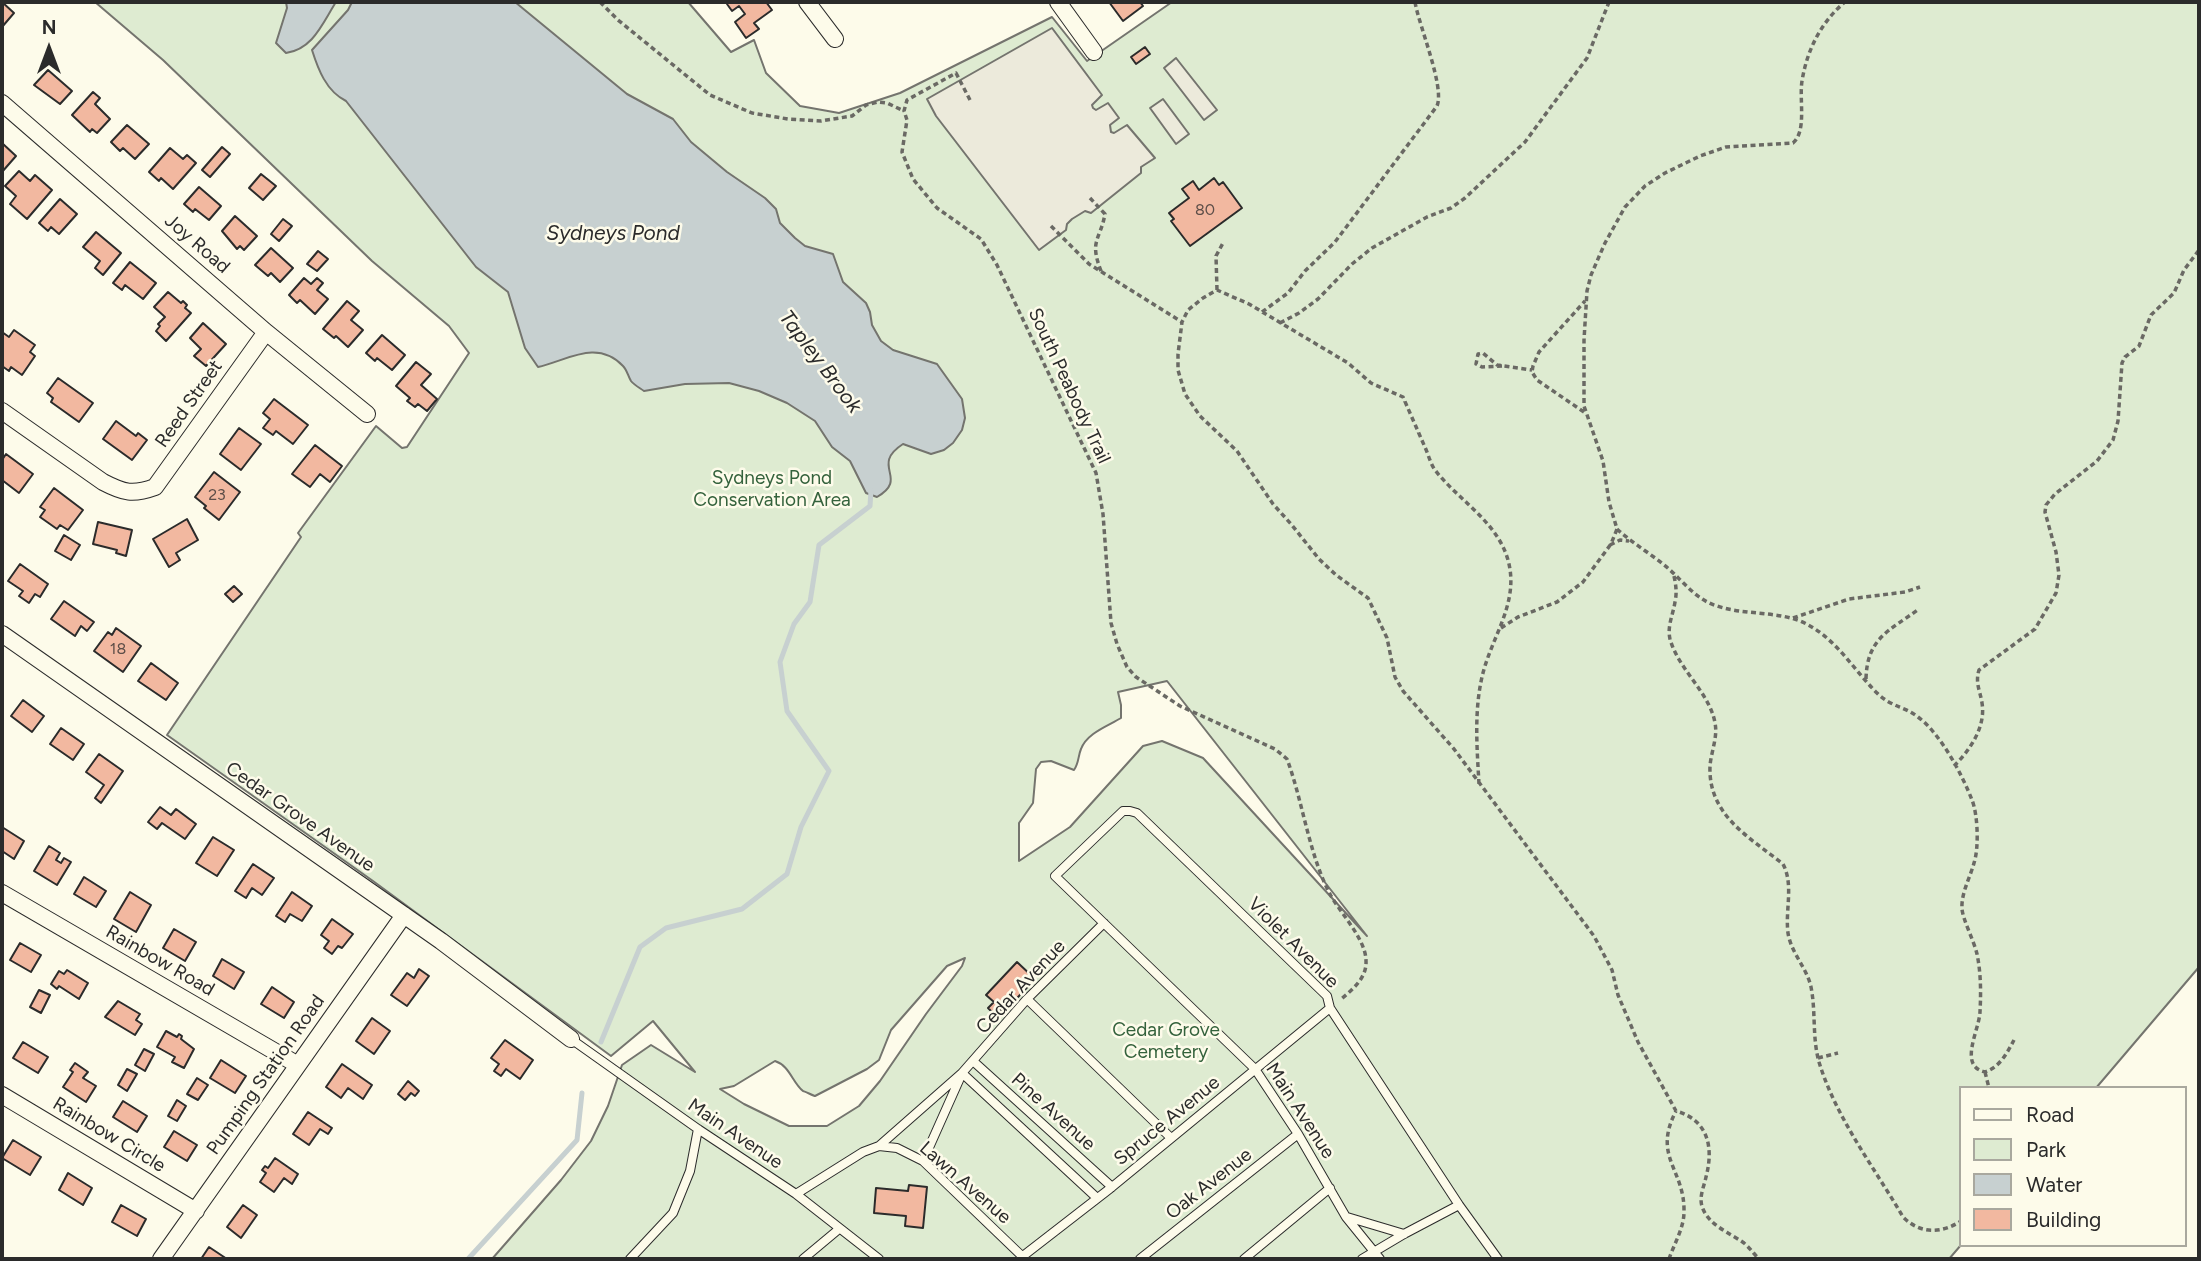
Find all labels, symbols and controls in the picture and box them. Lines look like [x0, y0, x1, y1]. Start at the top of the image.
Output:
north arrow [14, 14, 84, 84]
text: N [42, 16, 56, 39]
house number: 80 [1195, 200, 1215, 220]
street label: Joy Road [160, 209, 234, 279]
water label: Sydneys Pond [546, 221, 680, 247]
street label: South Peabody Trail [1023, 305, 1115, 467]
water label: Tapley Brook [773, 306, 867, 418]
street label: Reed Street [151, 356, 227, 452]
park label: Sydneys Pond Conservation Area [693, 467, 851, 511]
house number: 23 [208, 485, 226, 505]
house number: 18 [110, 639, 126, 659]
street label: Cedar Grove Avenue [221, 757, 379, 877]
street label: Violet Avenue [1243, 893, 1343, 993]
street label: Rainbow Road [102, 921, 218, 1001]
street label: Cedar Avenue [972, 935, 1070, 1039]
street label: Pumping Station Road [202, 991, 330, 1159]
park label: Cedar Grove Cemetery [1112, 1019, 1220, 1063]
street label: Main Avenue [1261, 1059, 1339, 1163]
street label: Pine Avenue [1006, 1068, 1100, 1156]
street label: Spruce Avenue [1109, 1071, 1225, 1171]
legend [1960, 1086, 2187, 1247]
street label: Rainbow Circle [49, 1092, 169, 1178]
street label: Main Avenue [683, 1094, 787, 1174]
text: Road [2026, 1102, 2074, 1127]
street label: Lawn Avenue [915, 1137, 1015, 1229]
text: Park [2026, 1137, 2066, 1162]
street label: Oak Avenue [1162, 1143, 1256, 1225]
text: Water [2026, 1172, 2082, 1197]
text: Building [2026, 1207, 2101, 1232]

